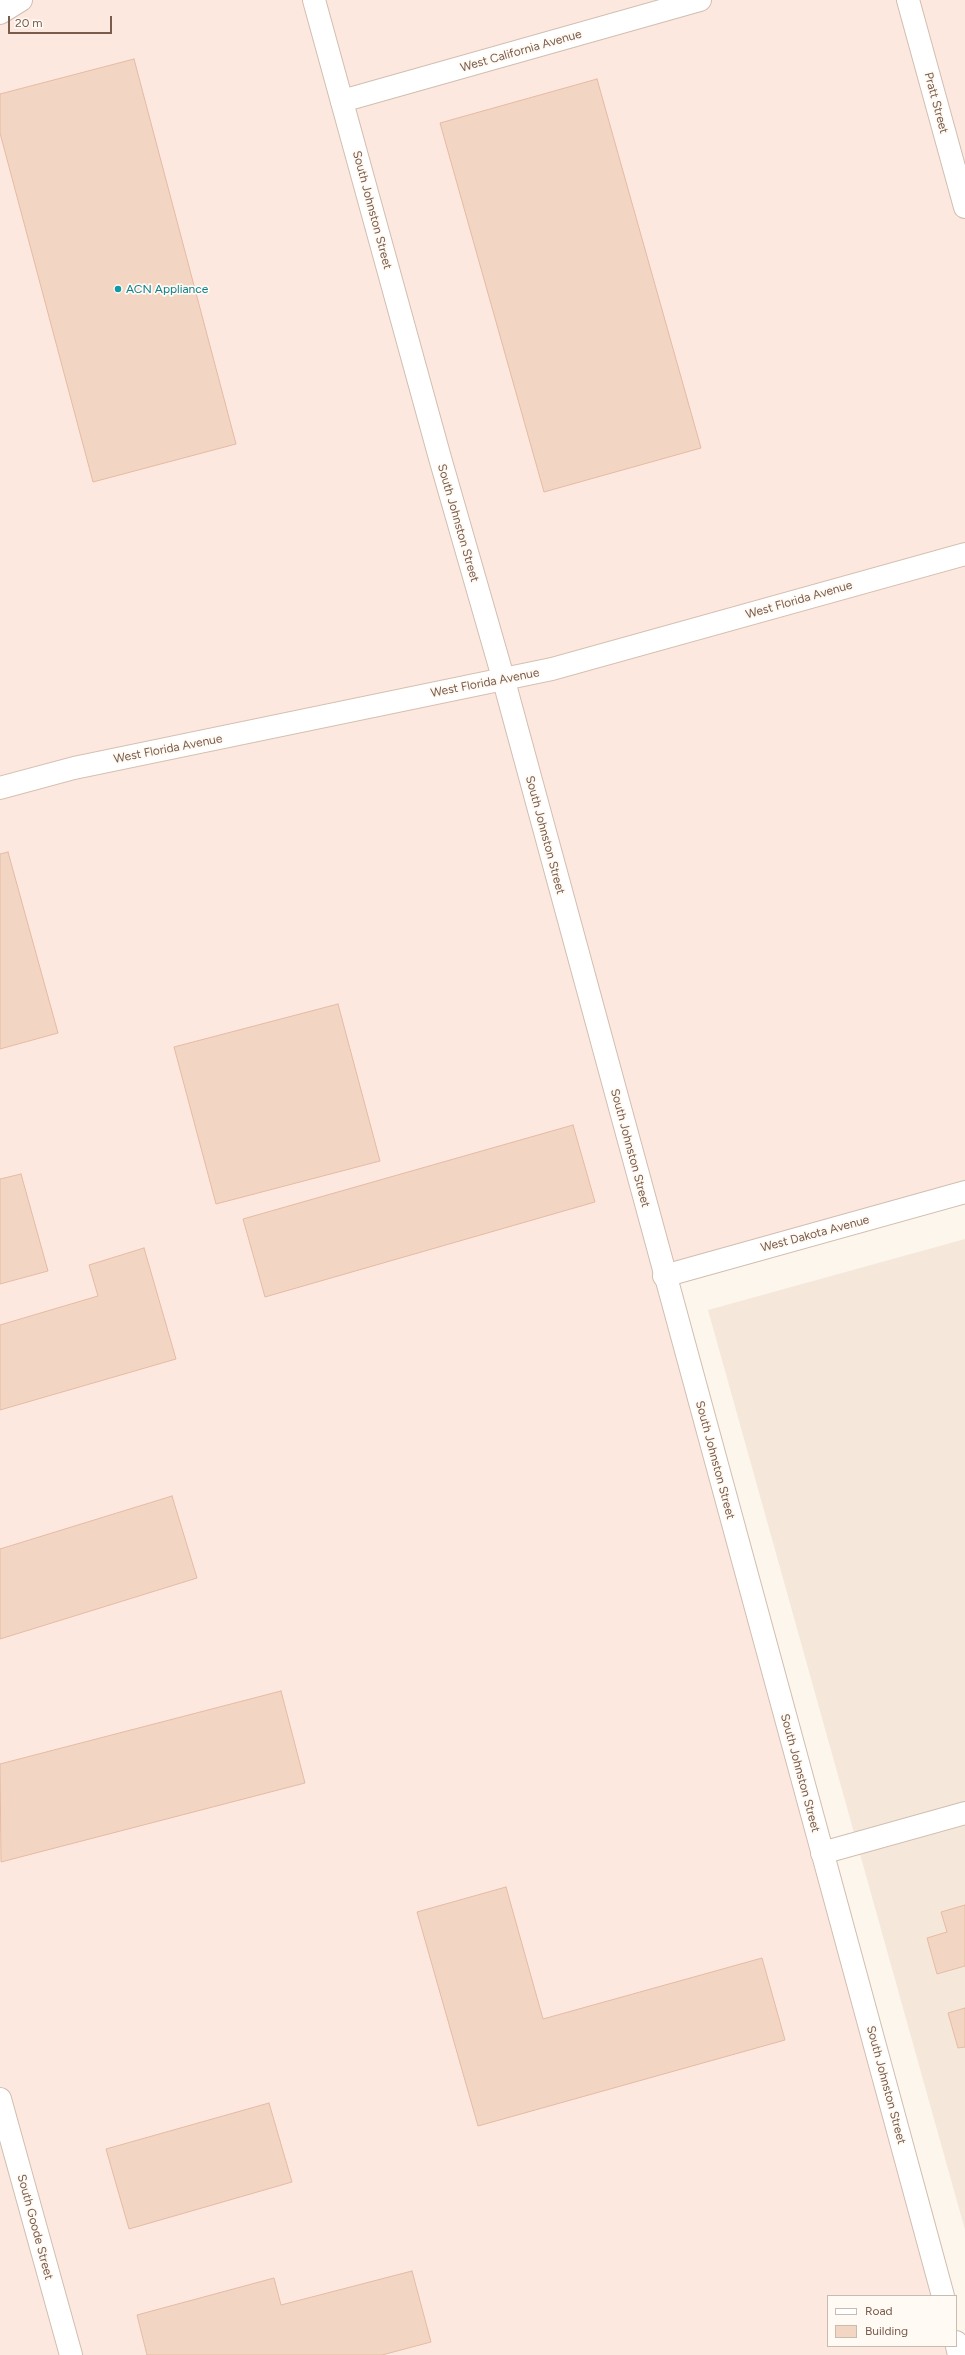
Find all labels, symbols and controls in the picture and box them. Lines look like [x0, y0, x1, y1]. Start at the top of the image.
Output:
scale bar [10, 8, 114, 34]
text: 20 m [15, 16, 43, 30]
street label: West California Avenue [459, 27, 583, 75]
street label: Pratt Street [921, 71, 951, 135]
street label: South Johnston Street [349, 149, 395, 271]
place label: ACN Appliance [126, 282, 208, 296]
marker: ACN Appliance [113, 284, 123, 294]
street label: South Johnston Street [434, 462, 482, 584]
street label: West Florida Avenue [744, 578, 854, 622]
street label: West Florida Avenue [429, 665, 541, 701]
street label: West Florida Avenue [112, 731, 224, 767]
street label: South Johnston Street [522, 774, 568, 896]
street label: South Johnston Street [607, 1087, 653, 1209]
street label: West Dakota Avenue [759, 1213, 871, 1255]
street label: South Johnston Street [692, 1399, 738, 1521]
street label: South Johnston Street [777, 1712, 823, 1834]
street label: South Johnston Street [863, 2024, 909, 2146]
street label: South Goode Street [14, 2173, 56, 2281]
legend [827, 2295, 957, 2347]
text: Road [865, 2304, 893, 2318]
text: Building [865, 2324, 908, 2338]

